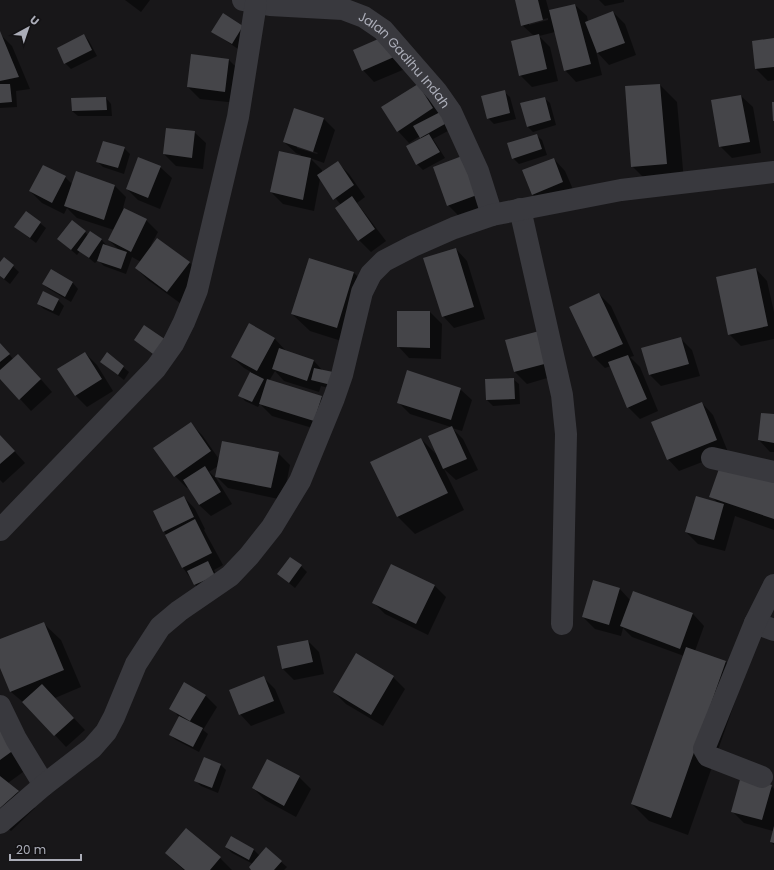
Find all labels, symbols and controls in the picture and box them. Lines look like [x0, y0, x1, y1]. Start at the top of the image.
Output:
street label: Jalan Gadihu Indah [356, 6, 455, 112]
north arrow [8, 8, 48, 48]
text: U [26, 12, 43, 29]
scale bar [10, 836, 81, 862]
text: 20 m [16, 841, 46, 858]

